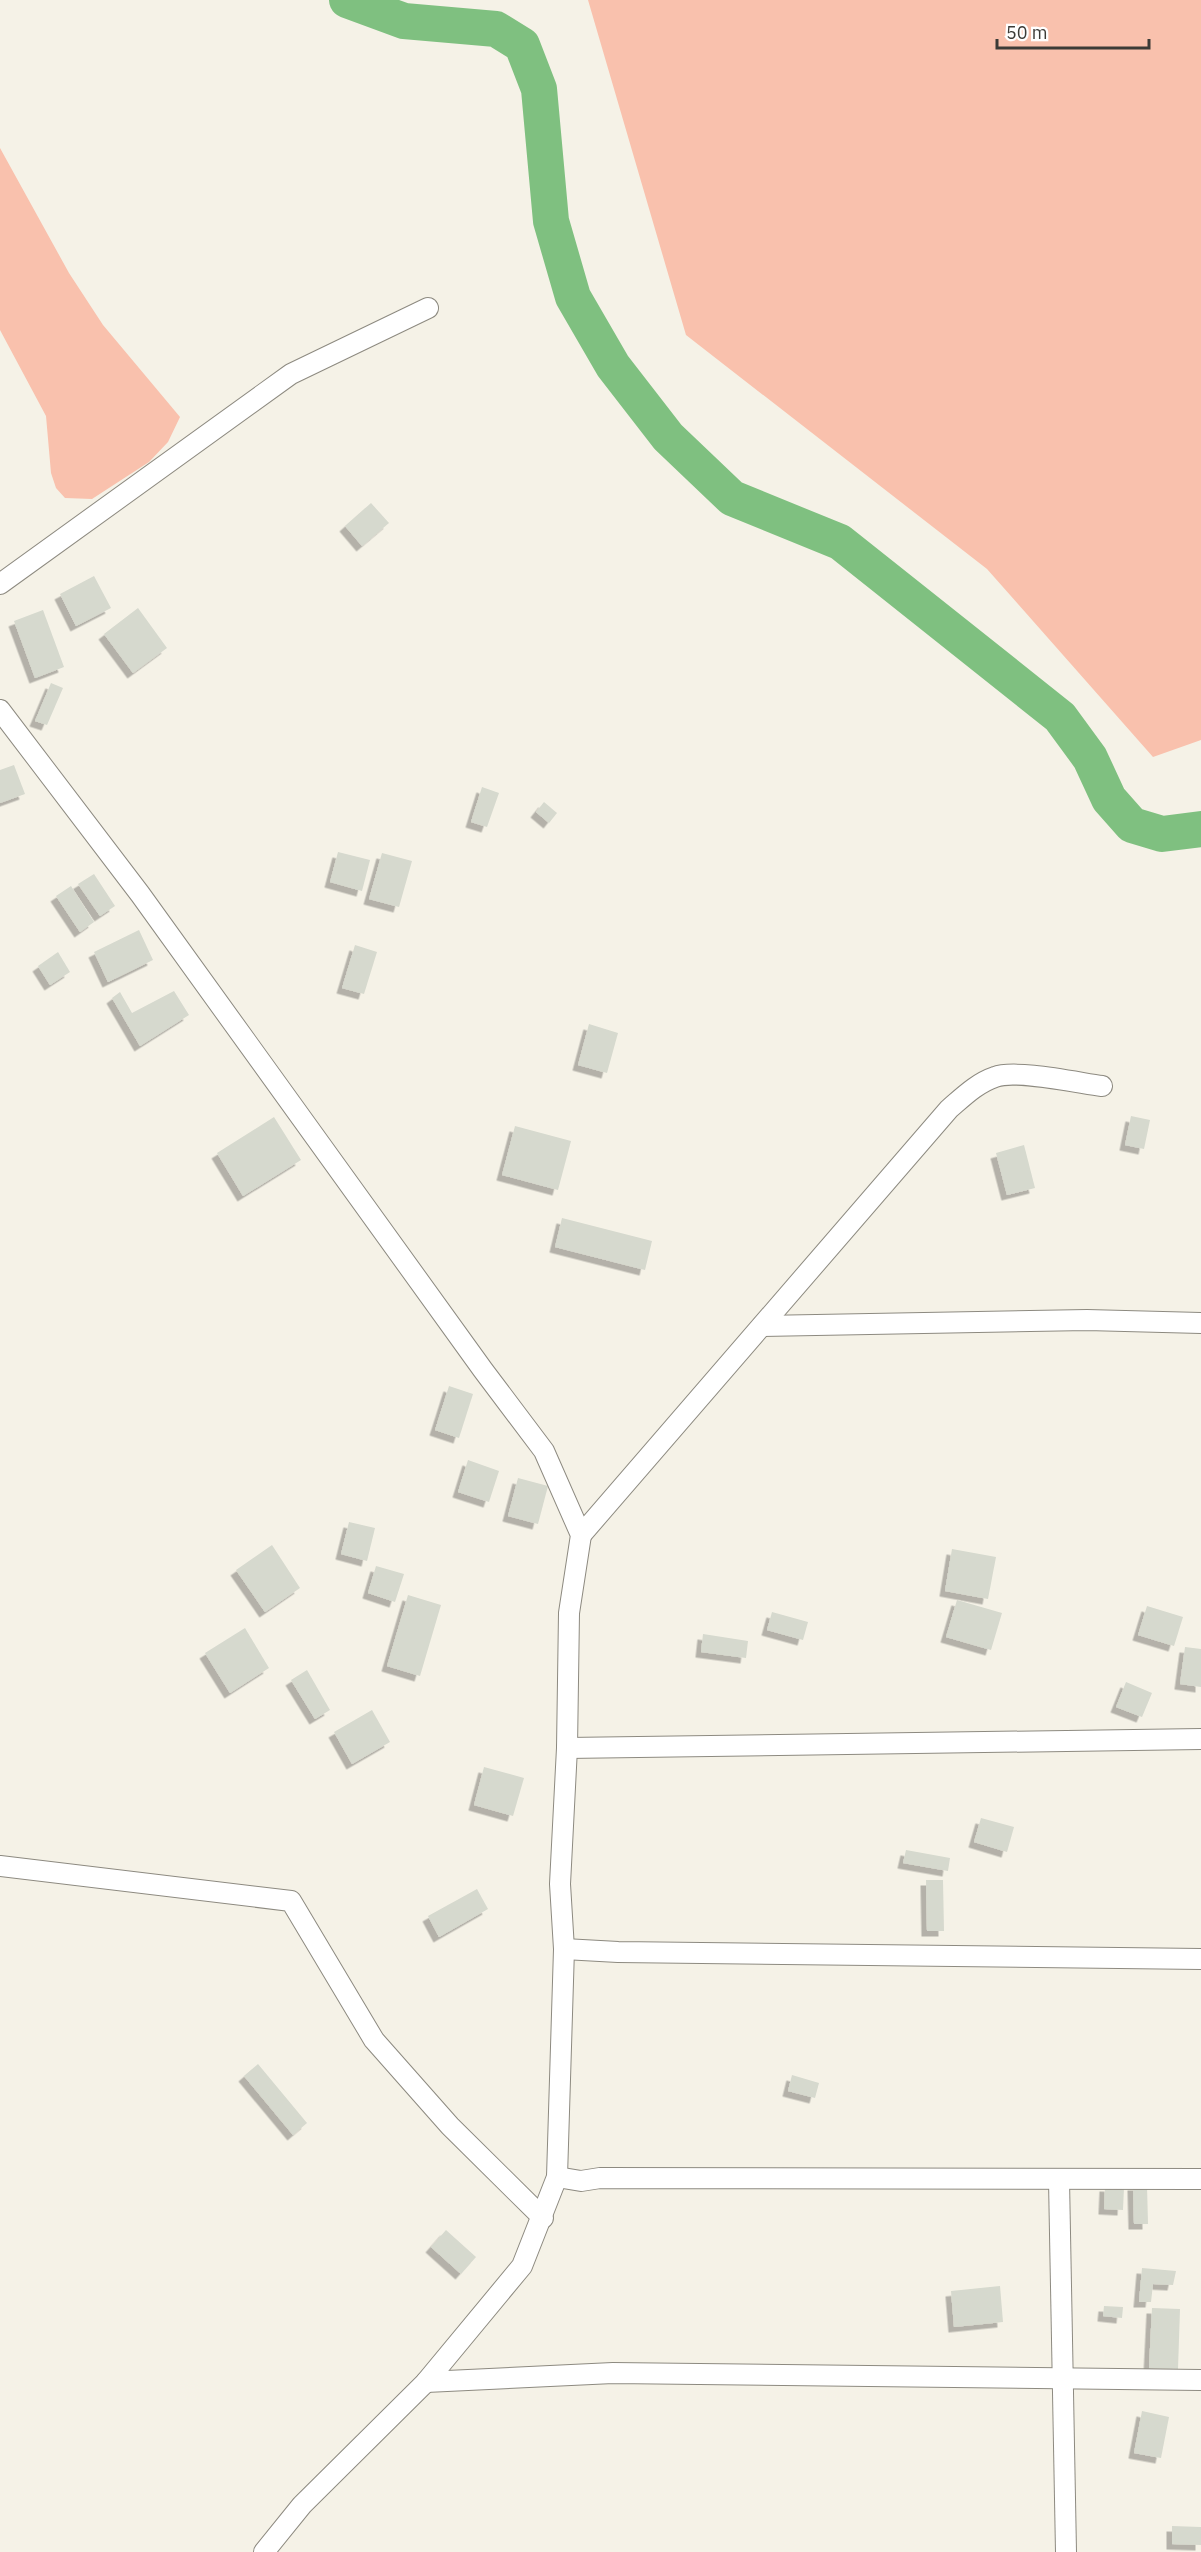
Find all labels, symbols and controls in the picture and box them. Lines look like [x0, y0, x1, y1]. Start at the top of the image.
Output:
scale bar [997, 12, 1148, 50]
text: 50 m [1006, 21, 1048, 44]

